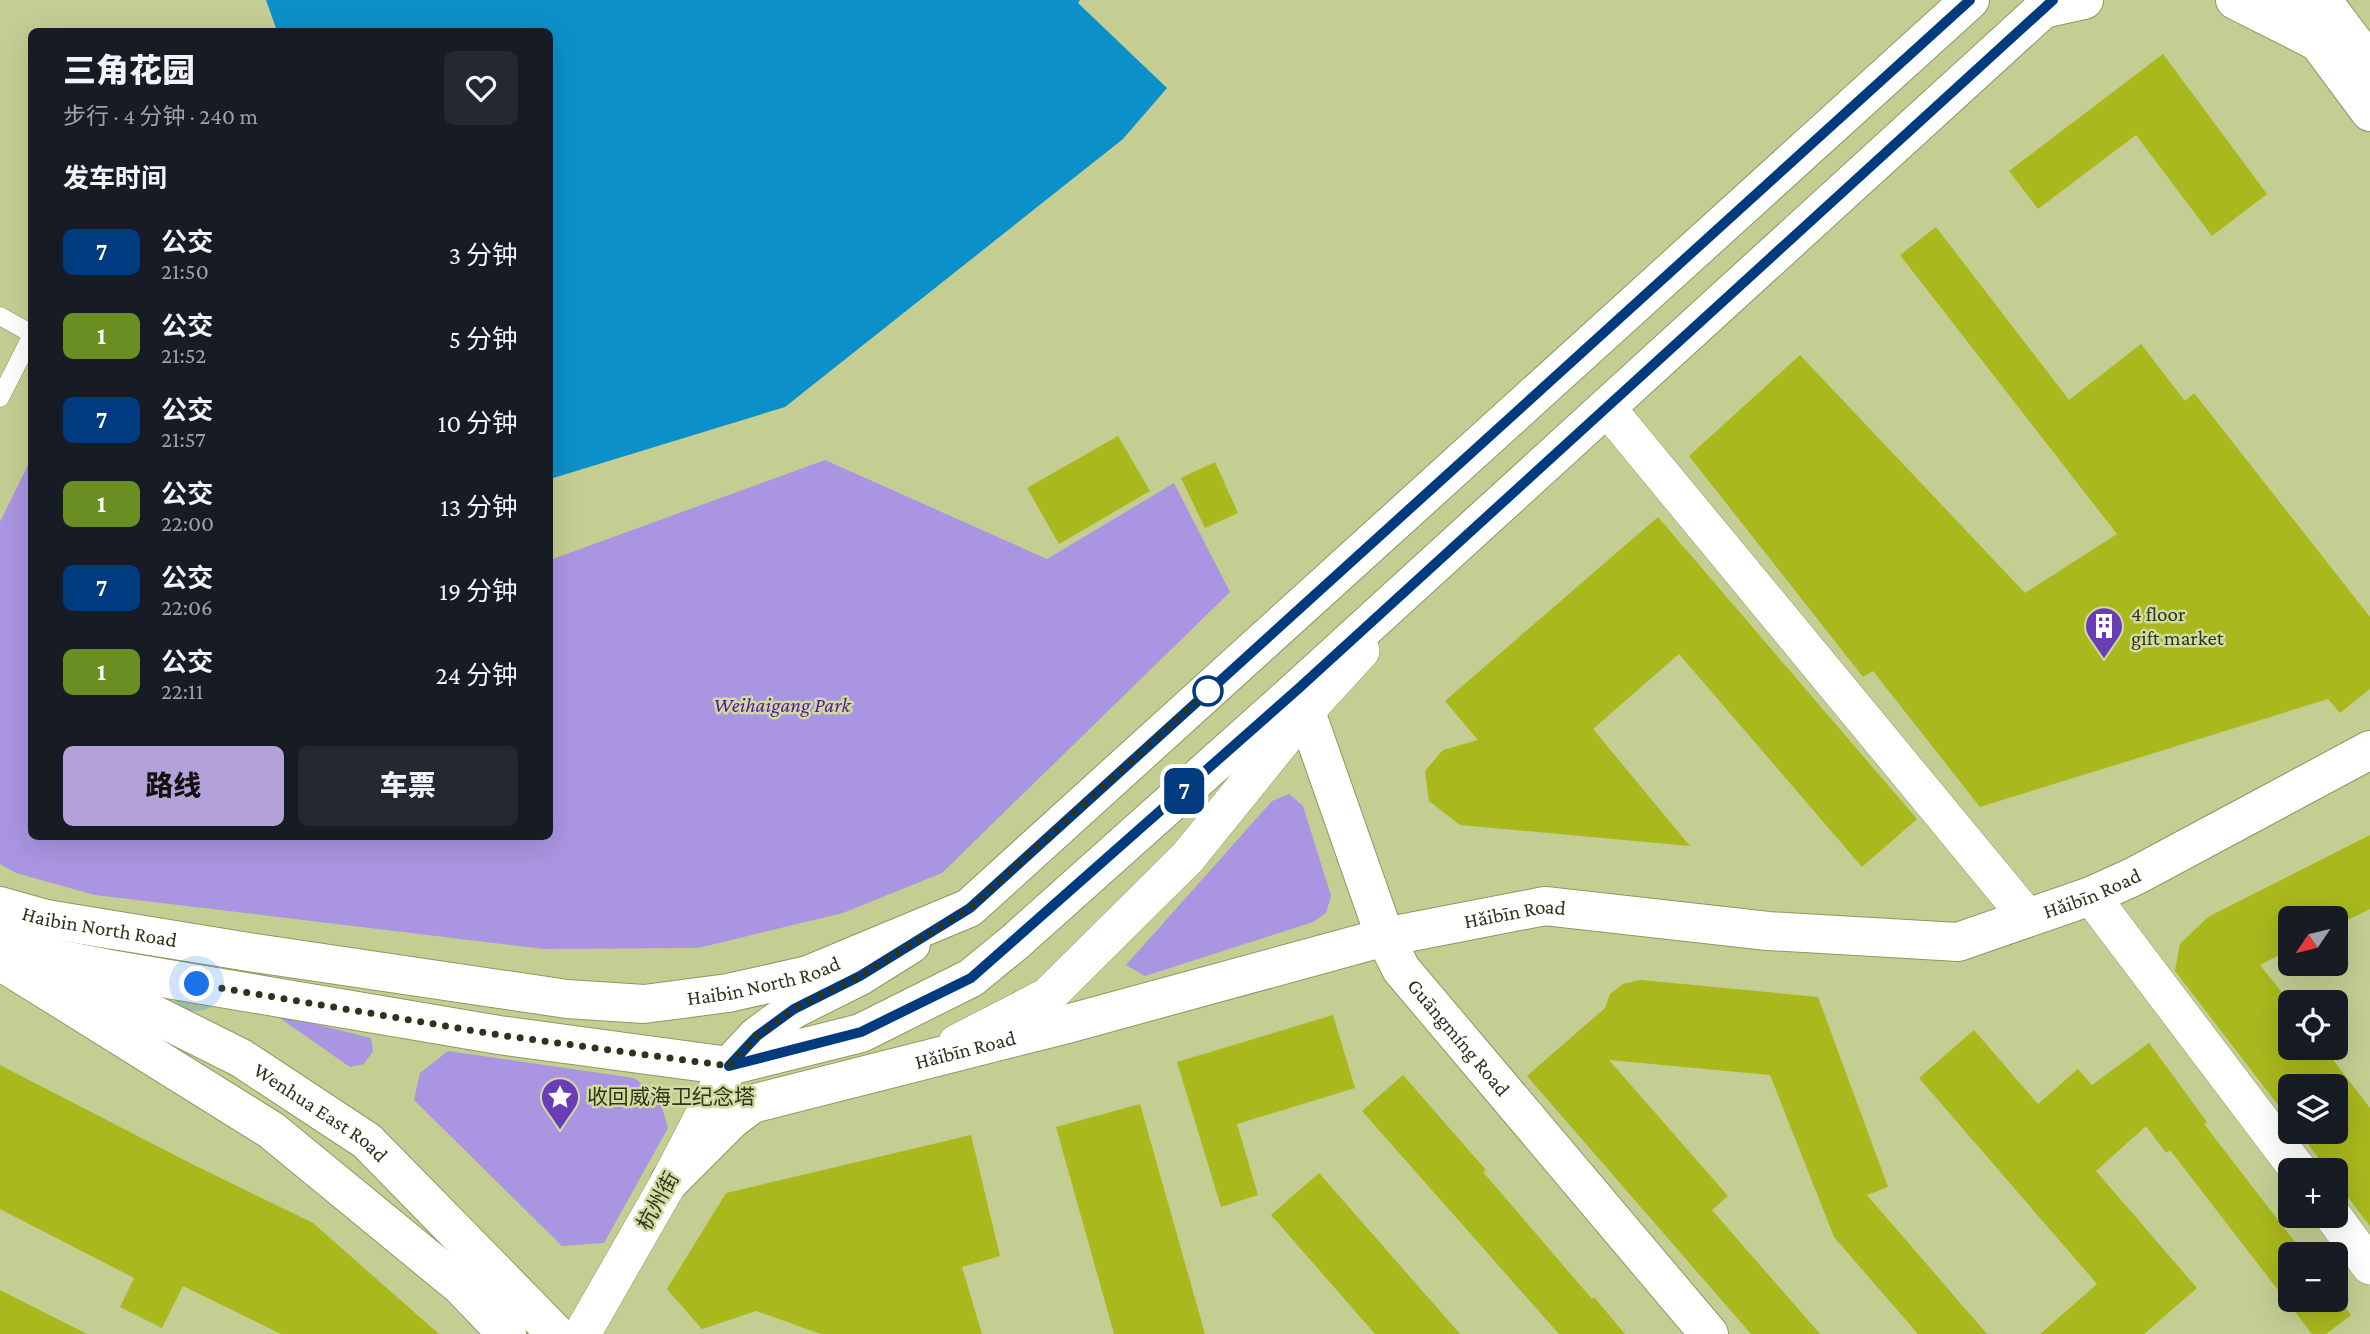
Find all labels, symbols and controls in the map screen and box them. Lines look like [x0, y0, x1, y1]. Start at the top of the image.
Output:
button: heart [444, 51, 518, 125]
text: 三角花园 [63, 52, 195, 89]
text: 步行 · 4 分钟 · 240 m [63, 103, 258, 129]
text: 发车时间 [63, 164, 167, 193]
text: 公交 [161, 228, 213, 257]
text: 7 [96, 238, 107, 265]
text: 3 分钟 [449, 241, 518, 270]
text: 21:50 [161, 258, 209, 284]
text: 公交 [161, 312, 213, 341]
text: 1 [97, 322, 106, 349]
text: 5 分钟 [449, 325, 518, 354]
text: 21:52 [161, 342, 206, 368]
text: 公交 [161, 396, 213, 425]
text: 7 [96, 406, 107, 433]
text: 10 分钟 [438, 409, 518, 438]
text: 21:57 [161, 426, 206, 452]
text: 公交 [161, 480, 213, 509]
text: 1 [97, 490, 106, 517]
text: 13 分钟 [440, 493, 518, 522]
text: 22:00 [161, 510, 214, 536]
text: 公交 [161, 564, 213, 593]
text: 7 [96, 574, 107, 601]
text: 19 分钟 [439, 577, 518, 606]
text: 22:06 [161, 594, 213, 620]
place label: 4 floor gift market [2131, 602, 2225, 650]
building icon: 4 floor gift market [2083, 605, 2125, 660]
text: 公交 [161, 648, 213, 677]
text: 1 [97, 658, 106, 685]
text: 24 分钟 [435, 661, 518, 690]
unlabelled marker [1193, 676, 1223, 706]
text: 22:11 [161, 678, 203, 704]
park label: Weihaigang Park [713, 693, 851, 717]
button: 路线 [63, 746, 284, 826]
button: 车票 [298, 746, 518, 826]
line badge: 7 [1161, 768, 1207, 814]
text: 7 [1178, 777, 1190, 804]
street label: Hǎibīn Road [2040, 863, 2145, 924]
street label: Hǎibīn Road [1462, 894, 1567, 933]
street label: Haibin North Road [19, 901, 179, 952]
north arrow [2278, 906, 2348, 976]
map controls [2278, 906, 2348, 1312]
street label: Haibin North Road [686, 951, 844, 1010]
your location [179, 966, 214, 1001]
street label: Guāngmíng Road [1402, 974, 1515, 1101]
button: locate [2278, 990, 2348, 1060]
street label: Hǎibīn Road [912, 1026, 1018, 1074]
street label: Wenhua East Road [249, 1058, 393, 1167]
button: layers [2278, 1074, 2348, 1144]
place icon: 收回威海卫纪念塔 [539, 1076, 581, 1131]
place label: 收回威海卫纪念塔 [587, 1085, 755, 1109]
button: + [2278, 1158, 2348, 1228]
street label: 杭州街 [632, 1168, 684, 1234]
button: − [2278, 1242, 2348, 1312]

